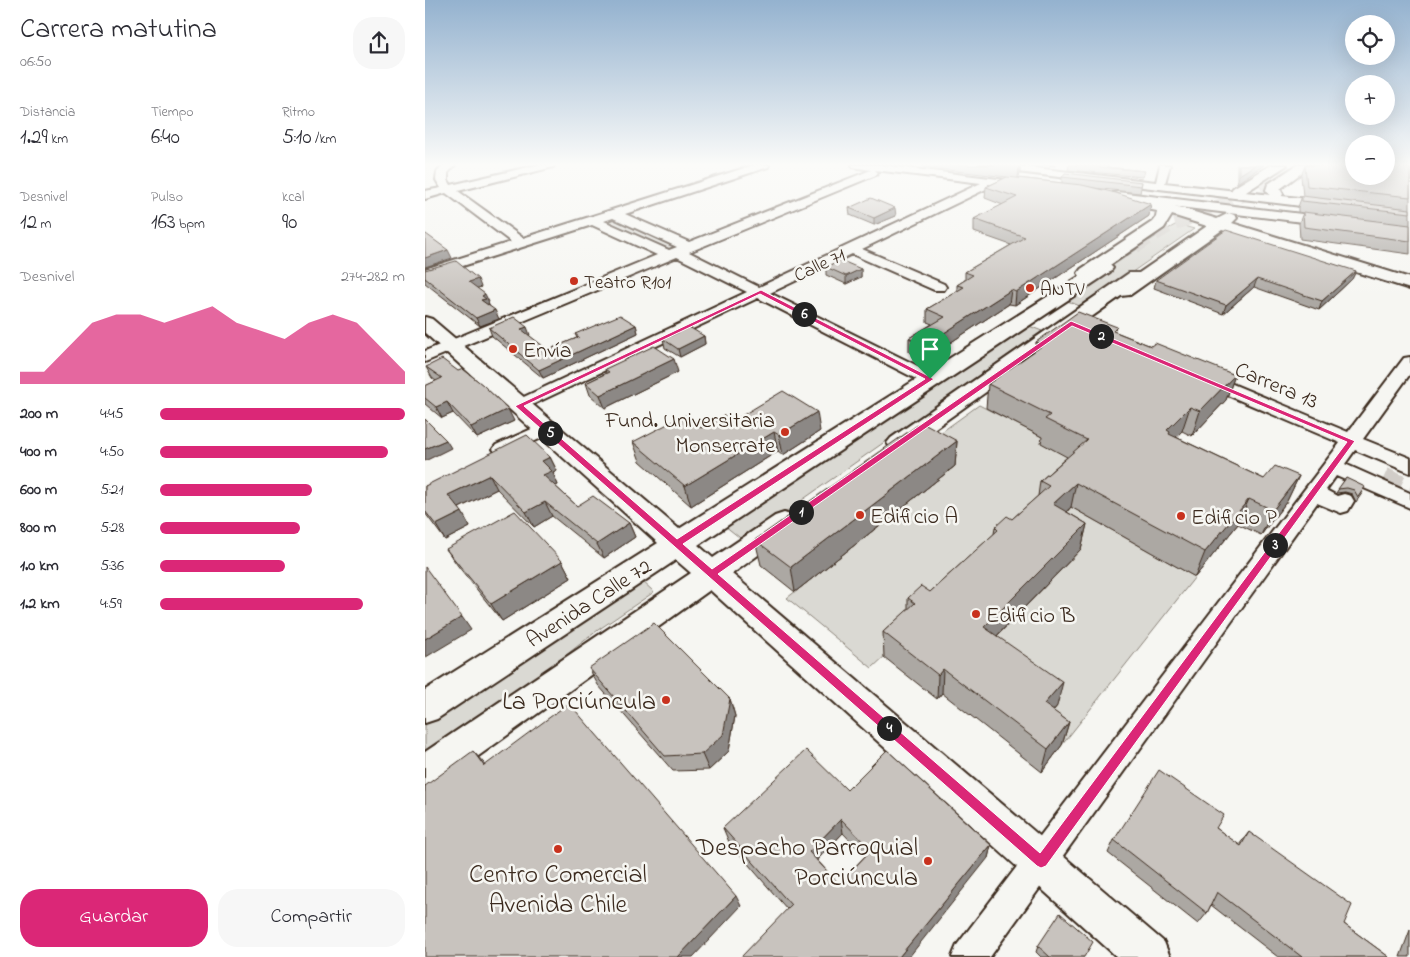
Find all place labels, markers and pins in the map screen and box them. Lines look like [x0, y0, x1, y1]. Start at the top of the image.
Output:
place label: Teatro R101 [584, 270, 671, 297]
marker: Teatro R101 [568, 275, 580, 287]
place label: ANTV [1040, 277, 1084, 304]
marker: ANTV [1024, 282, 1036, 294]
pin: 6 [791, 302, 817, 326]
pin: 2 [1089, 324, 1113, 348]
pin [909, 328, 951, 379]
place label: Envía [523, 336, 572, 368]
marker: Envía [507, 343, 519, 355]
place label: Fund. Universitaria Monserrate [604, 406, 775, 463]
pin: 5 [537, 420, 563, 446]
marker: Fund. Universitaria Monserrate [779, 426, 791, 438]
pin: 1 [789, 500, 813, 524]
place label: Edificio A [870, 502, 958, 534]
place label: Edificio P [1191, 503, 1277, 535]
marker: Edificio A [854, 509, 866, 521]
marker: Edificio P [1175, 510, 1187, 522]
pin: 3 [1263, 532, 1287, 558]
place label: Edificio B [986, 601, 1075, 633]
marker: Edificio B [970, 608, 982, 620]
place label: La Porciúncula [502, 684, 656, 722]
marker: La Porciúncula [660, 694, 672, 706]
pin: 4 [877, 716, 901, 740]
place label: Despacho Parroquial Porciúncula [695, 830, 918, 898]
marker: Centro Comercial Avenida Chile [552, 843, 564, 855]
marker: Despacho Parroquial Porciúncula [922, 855, 934, 867]
place label: Centro Comercial Avenida Chile [469, 857, 647, 925]

